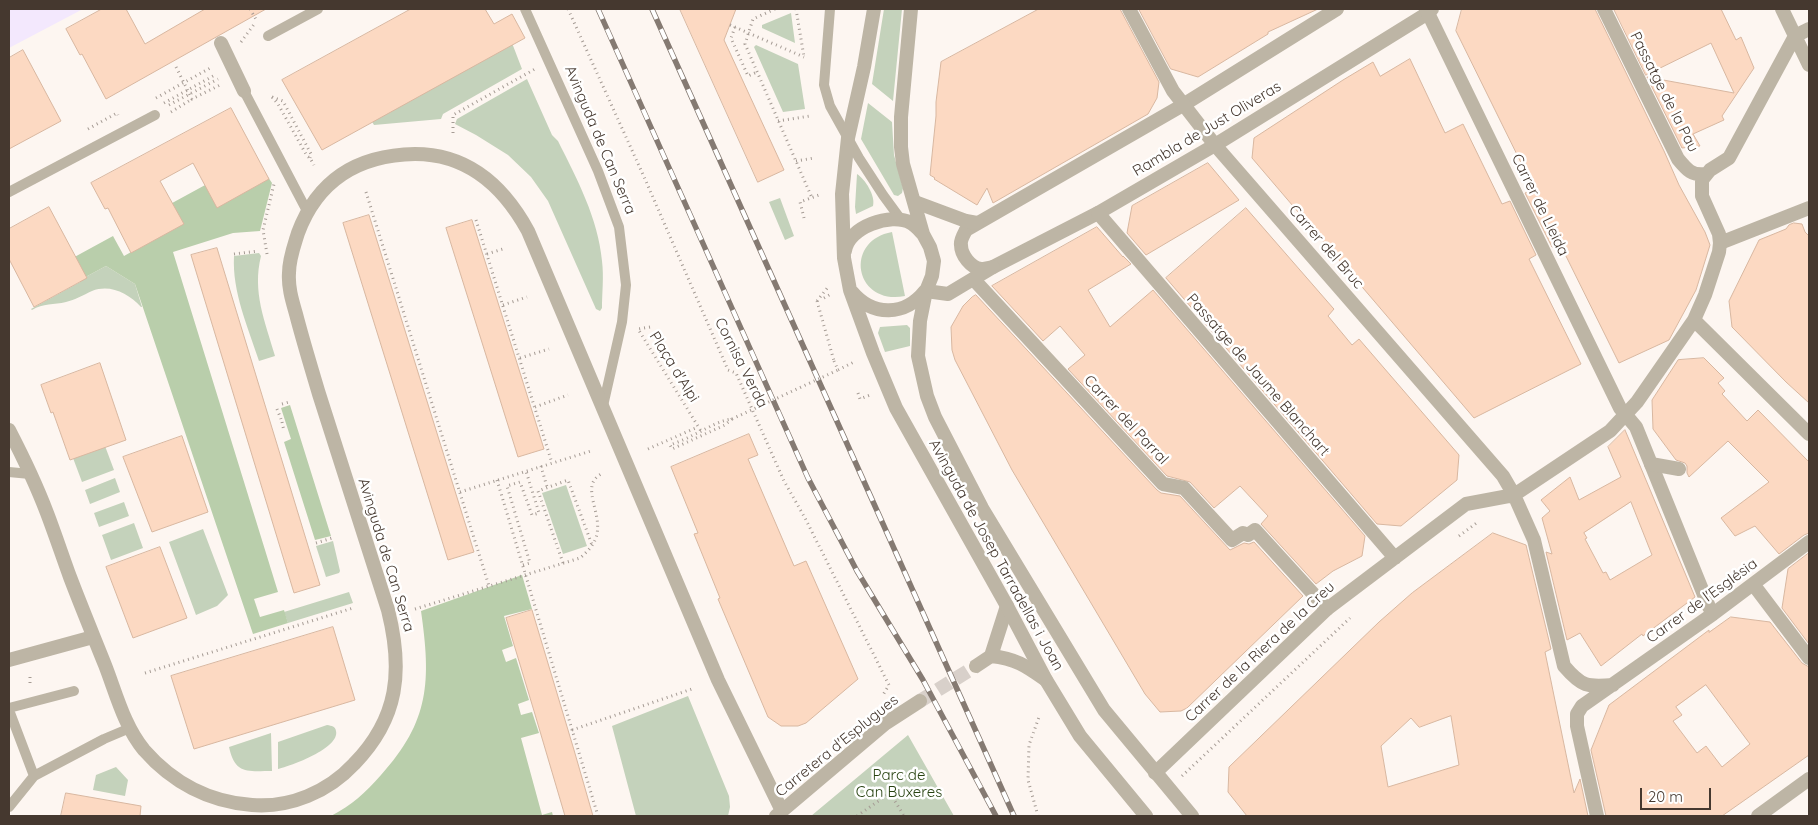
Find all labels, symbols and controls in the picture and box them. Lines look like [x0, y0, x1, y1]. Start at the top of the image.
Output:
street label: Passatge de la Pau [1626, 29, 1702, 155]
street label: Avinguda de Can Serra [560, 63, 640, 217]
street label: Rambla de Just Oliveras [1130, 78, 1284, 180]
street label: Carrer de Lleida [1508, 151, 1572, 259]
street label: Carrer del Bruc [1285, 201, 1367, 293]
street label: Passatge de Jaume Blanchart [1183, 290, 1333, 460]
street label: Cornisa Verda [711, 315, 771, 411]
street label: Plaça d'Alpi [645, 328, 703, 406]
street label: Carrer del Parral [1080, 372, 1172, 468]
street label: Avinguda de Josep Tarradellas i Joan [925, 436, 1067, 674]
street label: Avinguda de Can Serra [354, 476, 418, 634]
street label: Carrer de l'Església [1643, 555, 1761, 647]
street label: Carrer de la Riera de la Creu [1182, 578, 1338, 726]
street label: Carretera d'Esplugues [772, 691, 902, 801]
park label: Parc de Can Buxeres [856, 766, 942, 801]
scale bar [1643, 778, 1714, 810]
text: 20 m [1648, 787, 1683, 806]

